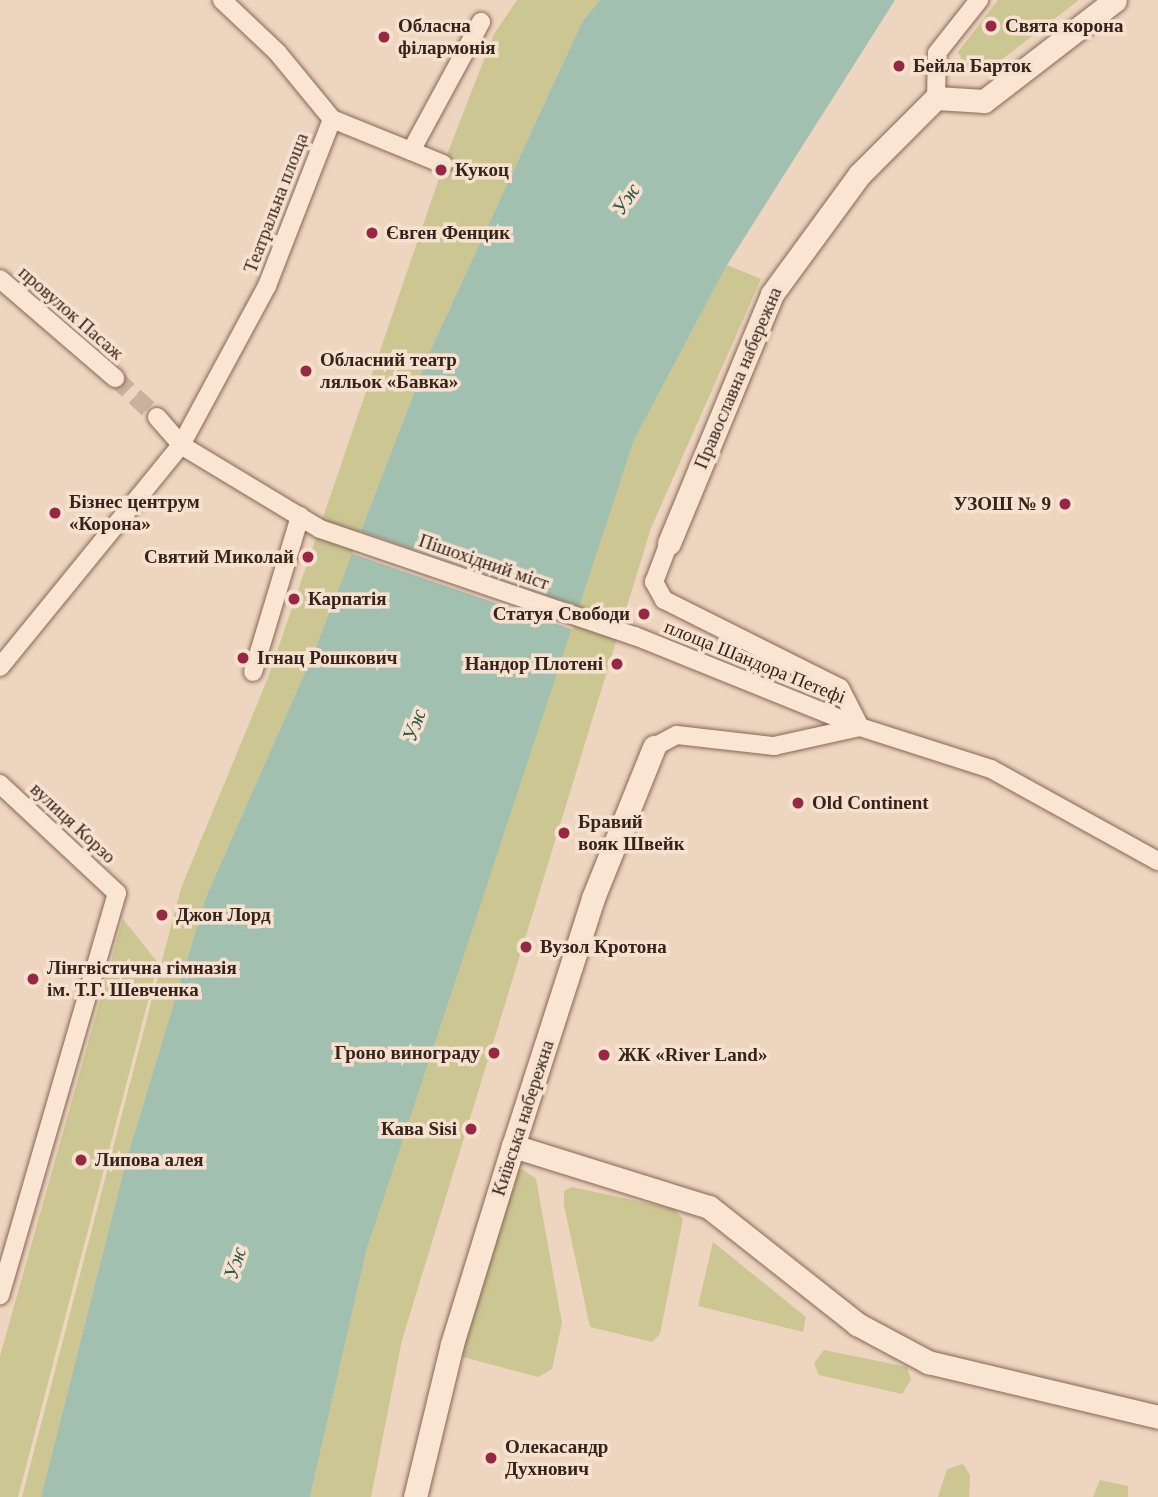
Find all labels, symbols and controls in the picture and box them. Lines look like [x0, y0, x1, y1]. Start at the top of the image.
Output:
place label: Обласна філармонія [398, 15, 496, 59]
place label: Свята корона [1005, 15, 1124, 37]
marker: Свята корона [983, 18, 999, 34]
marker: Обласна філармонія [376, 29, 392, 45]
place label: Бейла Барток [913, 55, 1032, 77]
marker: Бейла Барток [891, 58, 907, 74]
street label: Театральна площа [239, 130, 313, 276]
place label: Кукоц [455, 159, 509, 181]
marker: Кукоц [433, 162, 449, 178]
water label: Уж [606, 178, 646, 220]
place label: Євген Фенцик [386, 222, 510, 244]
marker: Євген Фенцик [364, 225, 380, 241]
street label: провулок Пасаж [14, 261, 128, 365]
street label: Православна набережна [689, 284, 787, 472]
place label: Обласний театр ляльок «Бавка» [320, 349, 458, 393]
marker: Обласний театр ляльок «Бавка» [298, 363, 314, 379]
place label: Бізнес центрум «Корона» [69, 491, 200, 535]
place label: УЗОШ № 9 [954, 493, 1051, 515]
marker: УЗОШ № 9 [1057, 496, 1073, 512]
marker: Бізнес центрум «Корона» [47, 505, 63, 521]
street label: Пішохідний міст [416, 529, 552, 595]
place label: Святий Миколай [144, 546, 294, 568]
marker: Святий Миколай [300, 549, 316, 565]
place label: Карпатія [308, 588, 386, 610]
marker: Карпатія [286, 591, 302, 607]
place label: Статуя Свободи [493, 603, 630, 625]
marker: Статуя Свободи [636, 606, 652, 622]
street label: площа Шандора Петефі [661, 615, 849, 709]
place label: Ігнац Рошкович [257, 647, 397, 669]
marker: Ігнац Рошкович [235, 650, 251, 666]
place label: Нандор Плотені [465, 653, 603, 675]
marker: Нандор Плотені [609, 656, 625, 672]
water label: Уж [397, 705, 431, 745]
street label: вулиця Корзо [26, 778, 120, 868]
place label: Old Continent [812, 792, 929, 814]
marker: Old Continent [790, 795, 806, 811]
place label: Бравий вояк Швейк [578, 811, 685, 855]
marker: Бравий вояк Швейк [556, 825, 572, 841]
place label: Джон Лорд [176, 904, 271, 926]
marker: Джон Лорд [154, 907, 170, 923]
place label: Вузол Кротона [540, 936, 667, 958]
marker: Вузол Кротона [518, 939, 534, 955]
place label: Лінгвістична гімназія ім. Т.Г. Шевченка [47, 957, 237, 1001]
marker: Лінгвістична гімназія ім. Т.Г. Шевченка [25, 971, 41, 987]
street label: Київська набережна [487, 1037, 559, 1199]
place label: Гроно винограду [334, 1042, 480, 1064]
place label: ЖК «River Land» [618, 1044, 768, 1066]
marker: Гроно винограду [486, 1045, 502, 1061]
marker: ЖК «River Land» [596, 1047, 612, 1063]
place label: Кава Sisi [381, 1118, 457, 1140]
marker: Кава Sisi [463, 1121, 479, 1137]
place label: Липова алея [95, 1149, 204, 1171]
marker: Липова алея [73, 1152, 89, 1168]
water label: Уж [218, 1244, 252, 1282]
place label: Олекасандр Духнович [505, 1436, 608, 1480]
marker: Олекасандр Духнович [483, 1450, 499, 1466]

